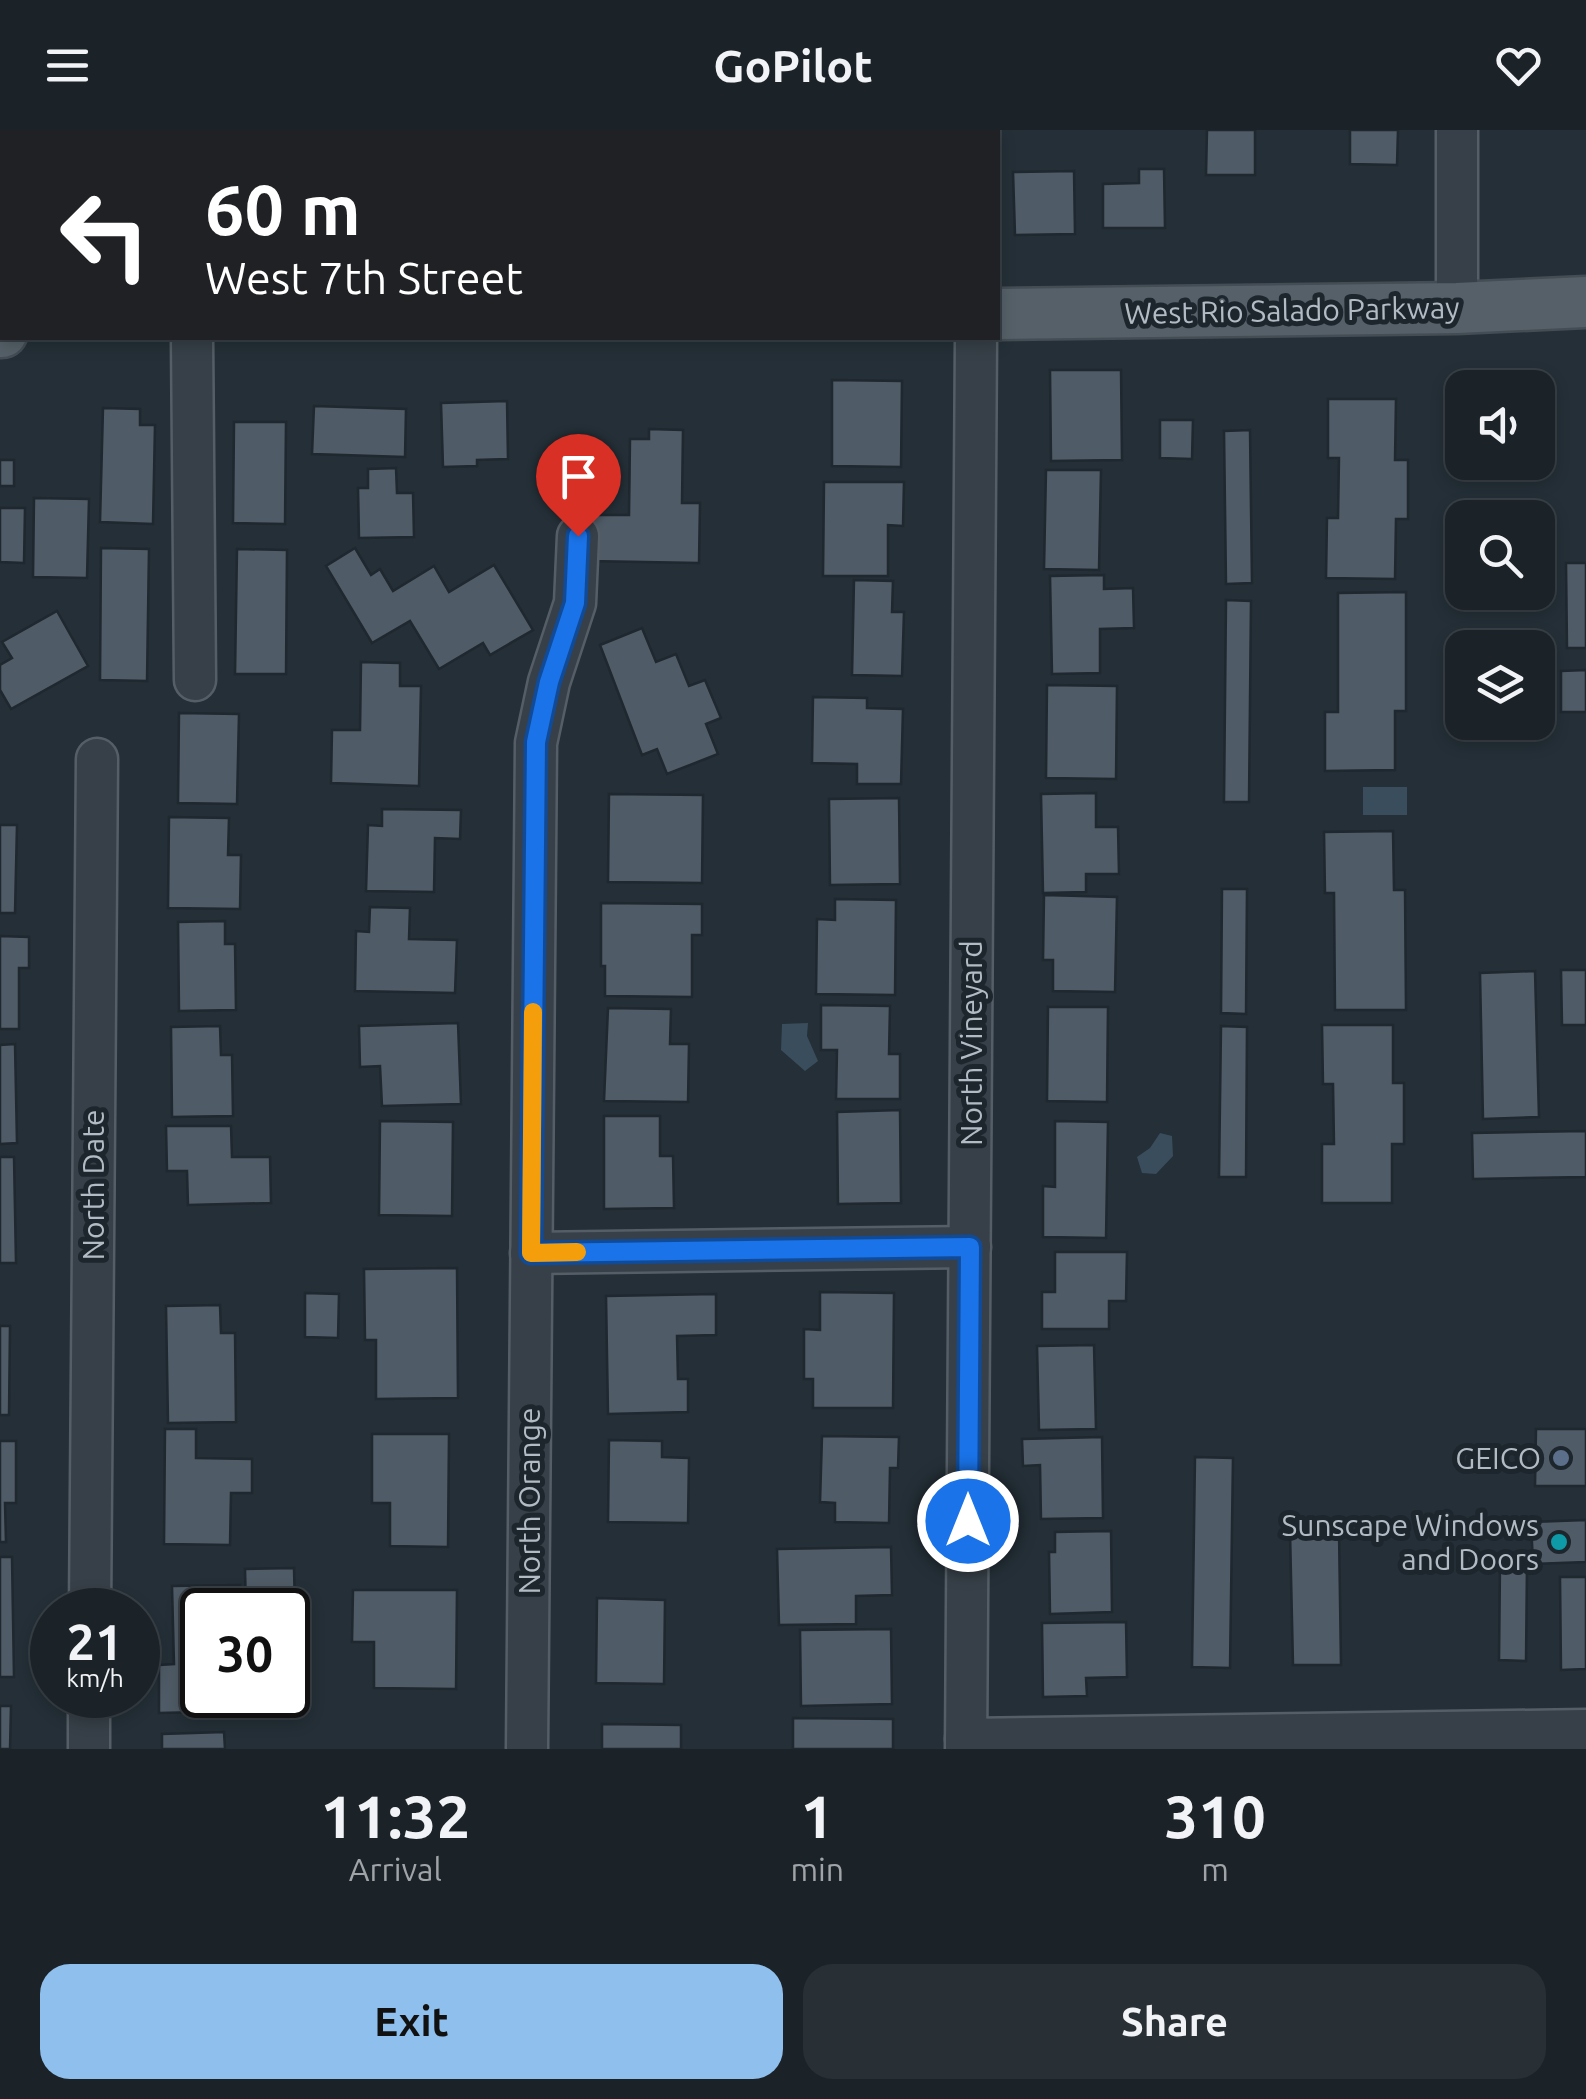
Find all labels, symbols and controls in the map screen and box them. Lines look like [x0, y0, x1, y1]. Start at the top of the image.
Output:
icon: menu [40, 38, 95, 93]
icon: heart [1491, 38, 1546, 93]
text: GoPilot [713, 40, 873, 91]
icon: left [40, 170, 170, 300]
text: 60 m [205, 170, 361, 248]
text: West 7th Street [205, 252, 523, 303]
street label: West Rio Salado Parkway [1124, 290, 1460, 330]
map controls [1445, 370, 1555, 740]
button: sound [1445, 370, 1555, 480]
pin [536, 434, 621, 537]
icon: arrive [551, 449, 606, 504]
button: search [1445, 500, 1555, 610]
button: layers [1445, 630, 1555, 740]
street label: North Vineyard [954, 940, 988, 1146]
street label: North Date [76, 1109, 110, 1261]
street label: North Orange [512, 1407, 546, 1595]
place label: GEICO [1455, 1441, 1541, 1475]
marker: GEICO [1550, 1447, 1572, 1469]
position arrow [916, 1469, 1020, 1573]
place label: Sunscape Windows and Doors [1282, 1508, 1539, 1576]
marker: Sunscape Windows and Doors [1548, 1531, 1570, 1553]
speed limit sign: 30 [180, 1588, 310, 1718]
text: 21 [67, 1613, 123, 1669]
text: km/h [66, 1664, 124, 1692]
text: 11:32 [320, 1782, 470, 1849]
text: 1 [800, 1782, 834, 1849]
text: 310 [1164, 1782, 1266, 1849]
text: Arrival [349, 1851, 442, 1887]
text: min [790, 1851, 844, 1887]
text: m [1201, 1851, 1229, 1887]
button: Exit [40, 1964, 783, 2079]
button: Share [803, 1964, 1546, 2079]

